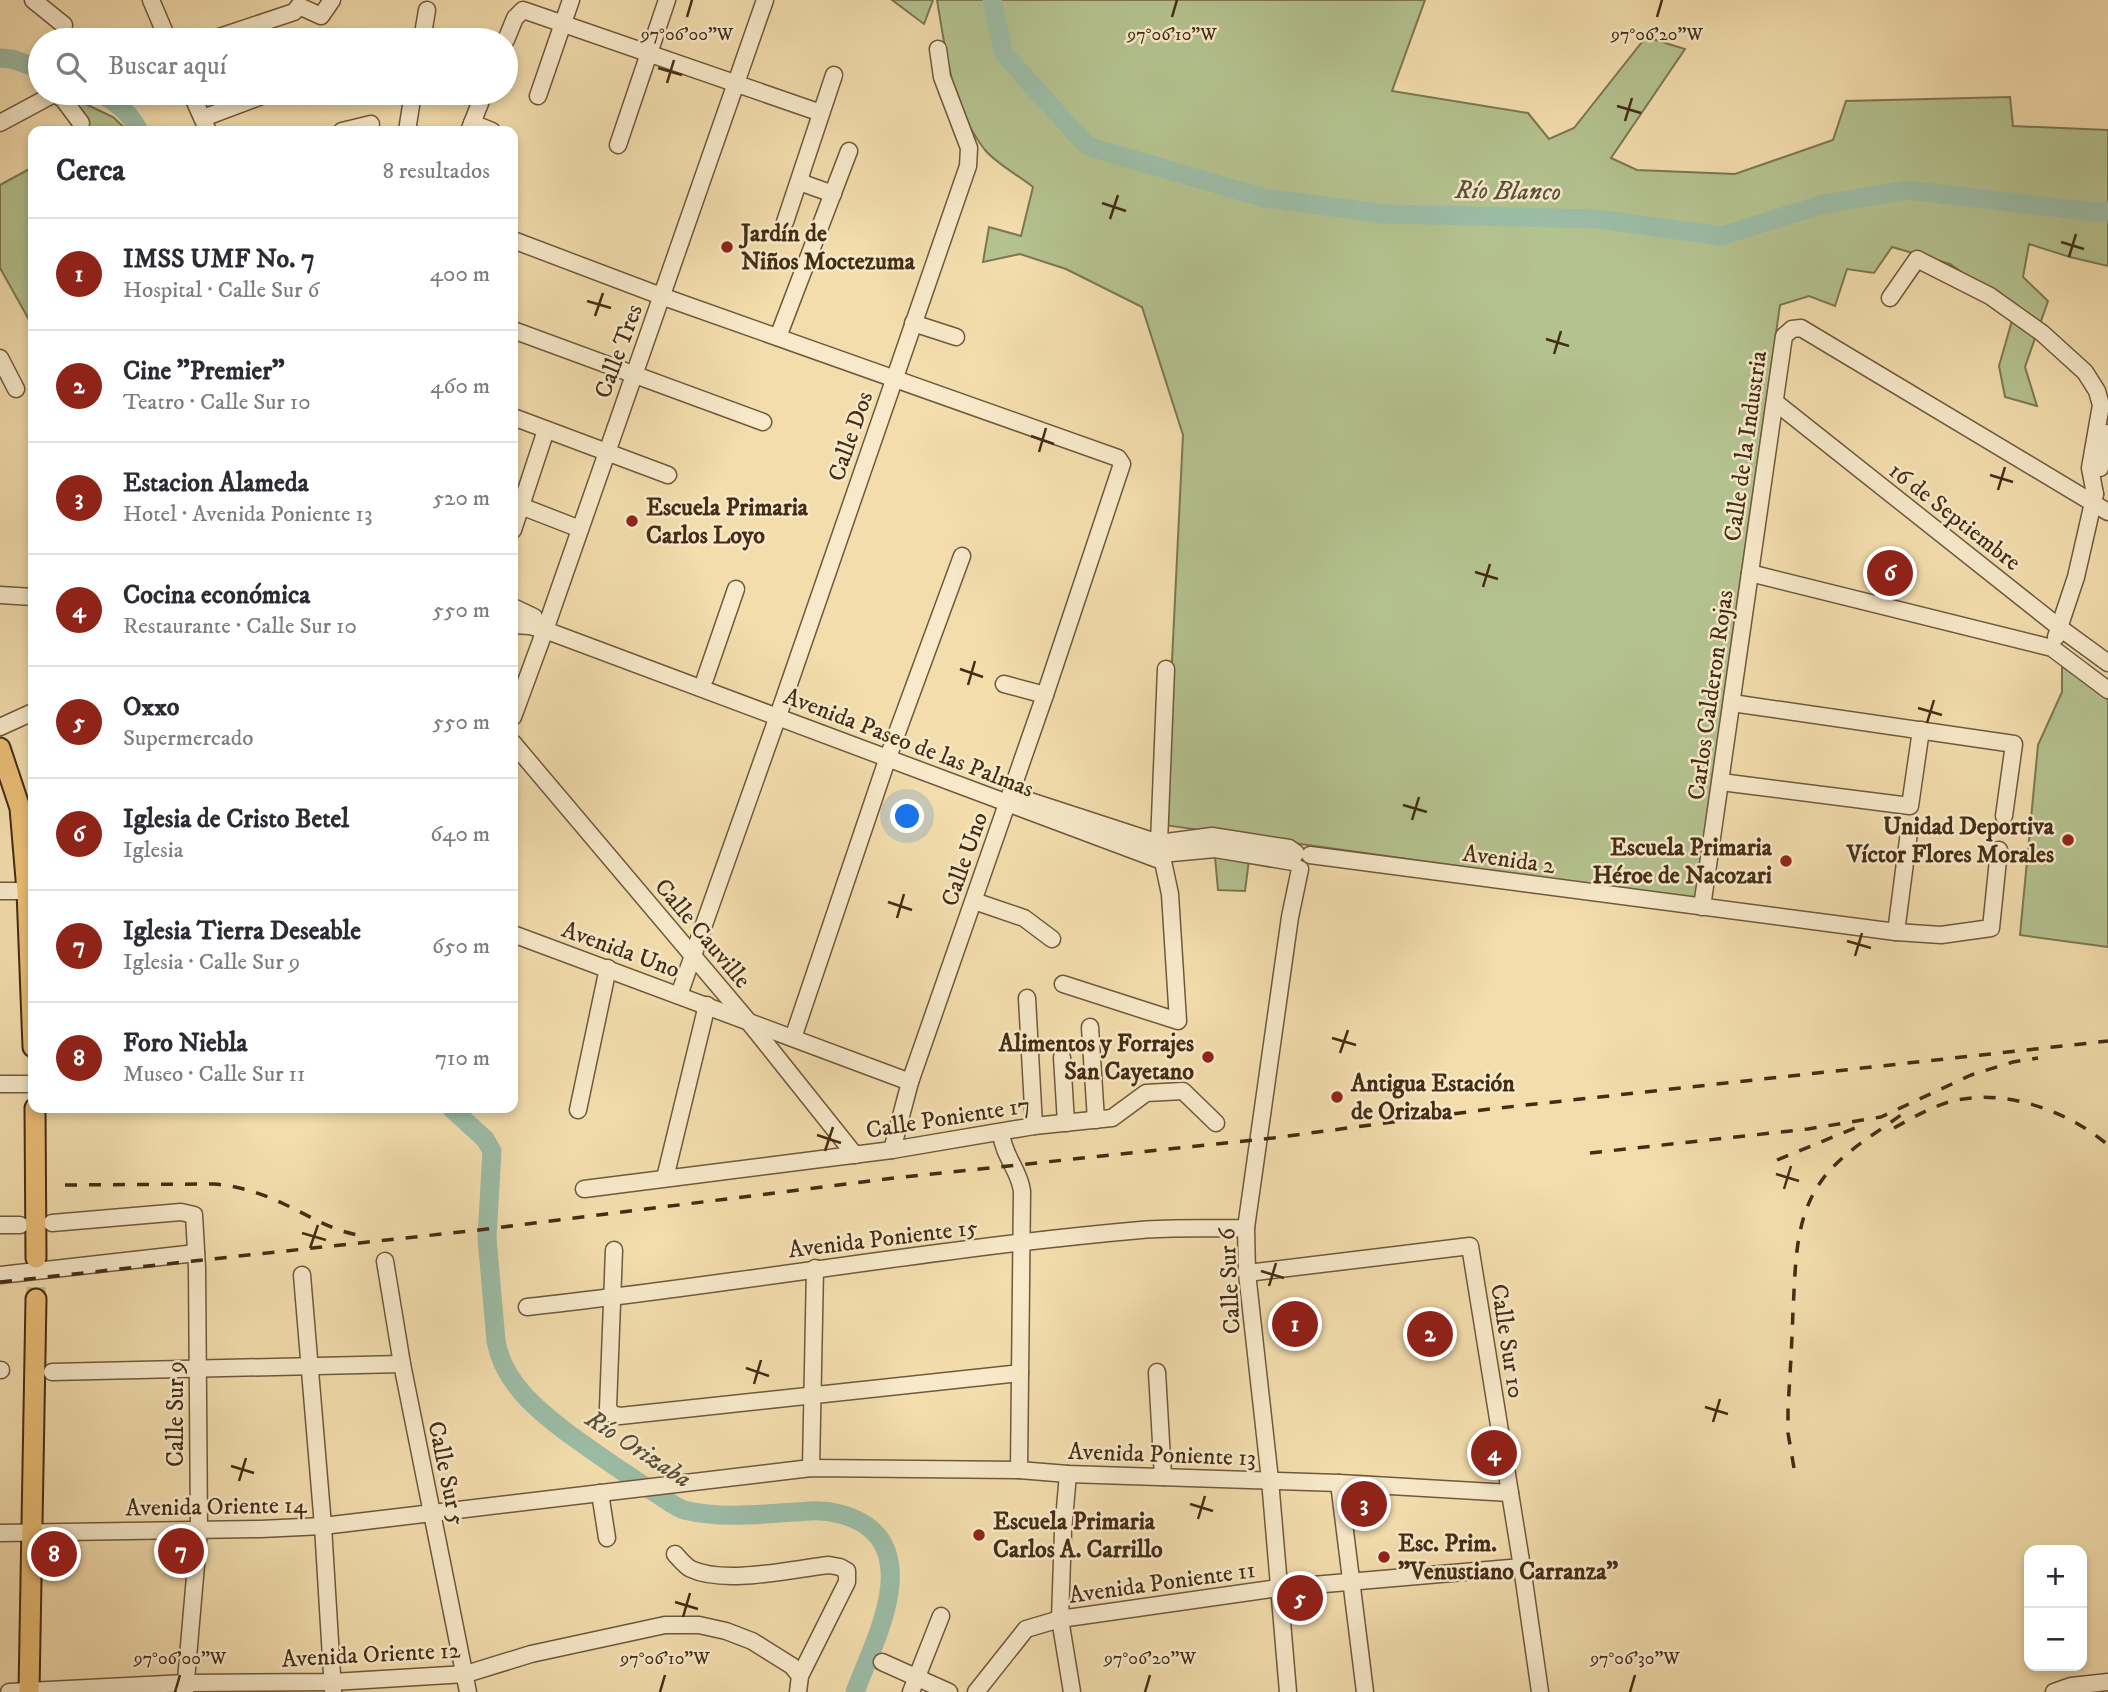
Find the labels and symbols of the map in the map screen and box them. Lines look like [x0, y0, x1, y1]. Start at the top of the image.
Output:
text: 97°06'00"W [640, 24, 734, 46]
text: 97°06'10"W [1126, 24, 1217, 46]
text: 97°06'20"W [1610, 24, 1703, 46]
water label: Río Blanco [1454, 174, 1561, 209]
place label: Jardín de Niños Moctezuma [738, 219, 916, 277]
marker: Jardín de Niños Moctezuma [719, 239, 735, 255]
street label: Calle Tres [588, 300, 650, 403]
street label: Calle de la Industria [1718, 348, 1774, 543]
street label: Calle Dos [822, 387, 880, 485]
street label: 16 de Septiembre [1883, 455, 2027, 577]
place label: Escuela Primaria Carlos Loyo [646, 493, 809, 551]
marker: Escuela Primaria Carlos Loyo [624, 513, 640, 529]
pin: 6 [1867, 547, 1913, 599]
street label: Carlos Calderon Rojas [1681, 588, 1741, 802]
street label: Avenida Paseo de las Palmas [779, 681, 1038, 804]
your location [890, 799, 924, 833]
street label: Calle Uno [935, 808, 995, 910]
place label: Unidad Deportiva Víctor Flores Morales [1846, 812, 2055, 870]
marker: Unidad Deportiva Víctor Flores Morales [2060, 832, 2076, 848]
place label: Escuela Primaria Héroe de Nacozari [1592, 833, 1773, 891]
street label: Avenida 2 [1461, 839, 1557, 881]
marker: Escuela Primaria Héroe de Nacozari [1778, 853, 1794, 869]
street label: Calle Cauville [648, 873, 757, 995]
street label: Avenida Uno [558, 915, 684, 985]
place label: Alimentos y Forrajes San Cayetano [998, 1029, 1194, 1087]
marker: Alimentos y Forrajes San Cayetano [1200, 1049, 1216, 1065]
place label: Antigua Estación de Orizaba [1350, 1069, 1515, 1127]
marker: Antigua Estación de Orizaba [1329, 1089, 1345, 1105]
street label: Calle Poniente 17 [864, 1090, 1032, 1146]
street label: Avenida Poniente 15 [787, 1212, 980, 1266]
street label: Calle Sur 6 [1212, 1226, 1248, 1335]
street label: Calle Sur 10 [1483, 1282, 1531, 1401]
pin: 1 [1272, 1298, 1318, 1350]
pin: 2 [1407, 1308, 1453, 1360]
street label: Calle Sur 9 [161, 1361, 191, 1467]
water label: Río Orizaba [578, 1402, 698, 1496]
street label: Calle Sur 5 [420, 1418, 472, 1528]
pin: 4 [1471, 1427, 1517, 1479]
street label: Avenida Poniente 13 [1067, 1437, 1256, 1473]
pin: 3 [1341, 1478, 1387, 1530]
street label: Avenida Oriente 14 [125, 1490, 308, 1524]
place label: Escuela Primaria Carlos A. Carrillo [993, 1507, 1163, 1565]
pin: 7 [158, 1525, 204, 1577]
marker: Escuela Primaria Carlos A. Carrillo [971, 1527, 987, 1543]
pin: 8 [31, 1528, 77, 1580]
place label: Esc. Prim. "Venustiano Carranza" [1398, 1529, 1618, 1587]
marker: Esc. Prim. "Venustiano Carranza" [1376, 1549, 1392, 1565]
street label: Avenida Poniente 11 [1067, 1555, 1257, 1611]
pin: 5 [1277, 1572, 1323, 1624]
street label: Avenida Oriente 12 [281, 1635, 461, 1675]
text: 97°06'00"W [133, 1648, 227, 1670]
text: 97°06'10"W [619, 1648, 710, 1670]
text: 97°06'20"W [1103, 1648, 1196, 1670]
text: 97°06'30"W [1589, 1648, 1680, 1670]

